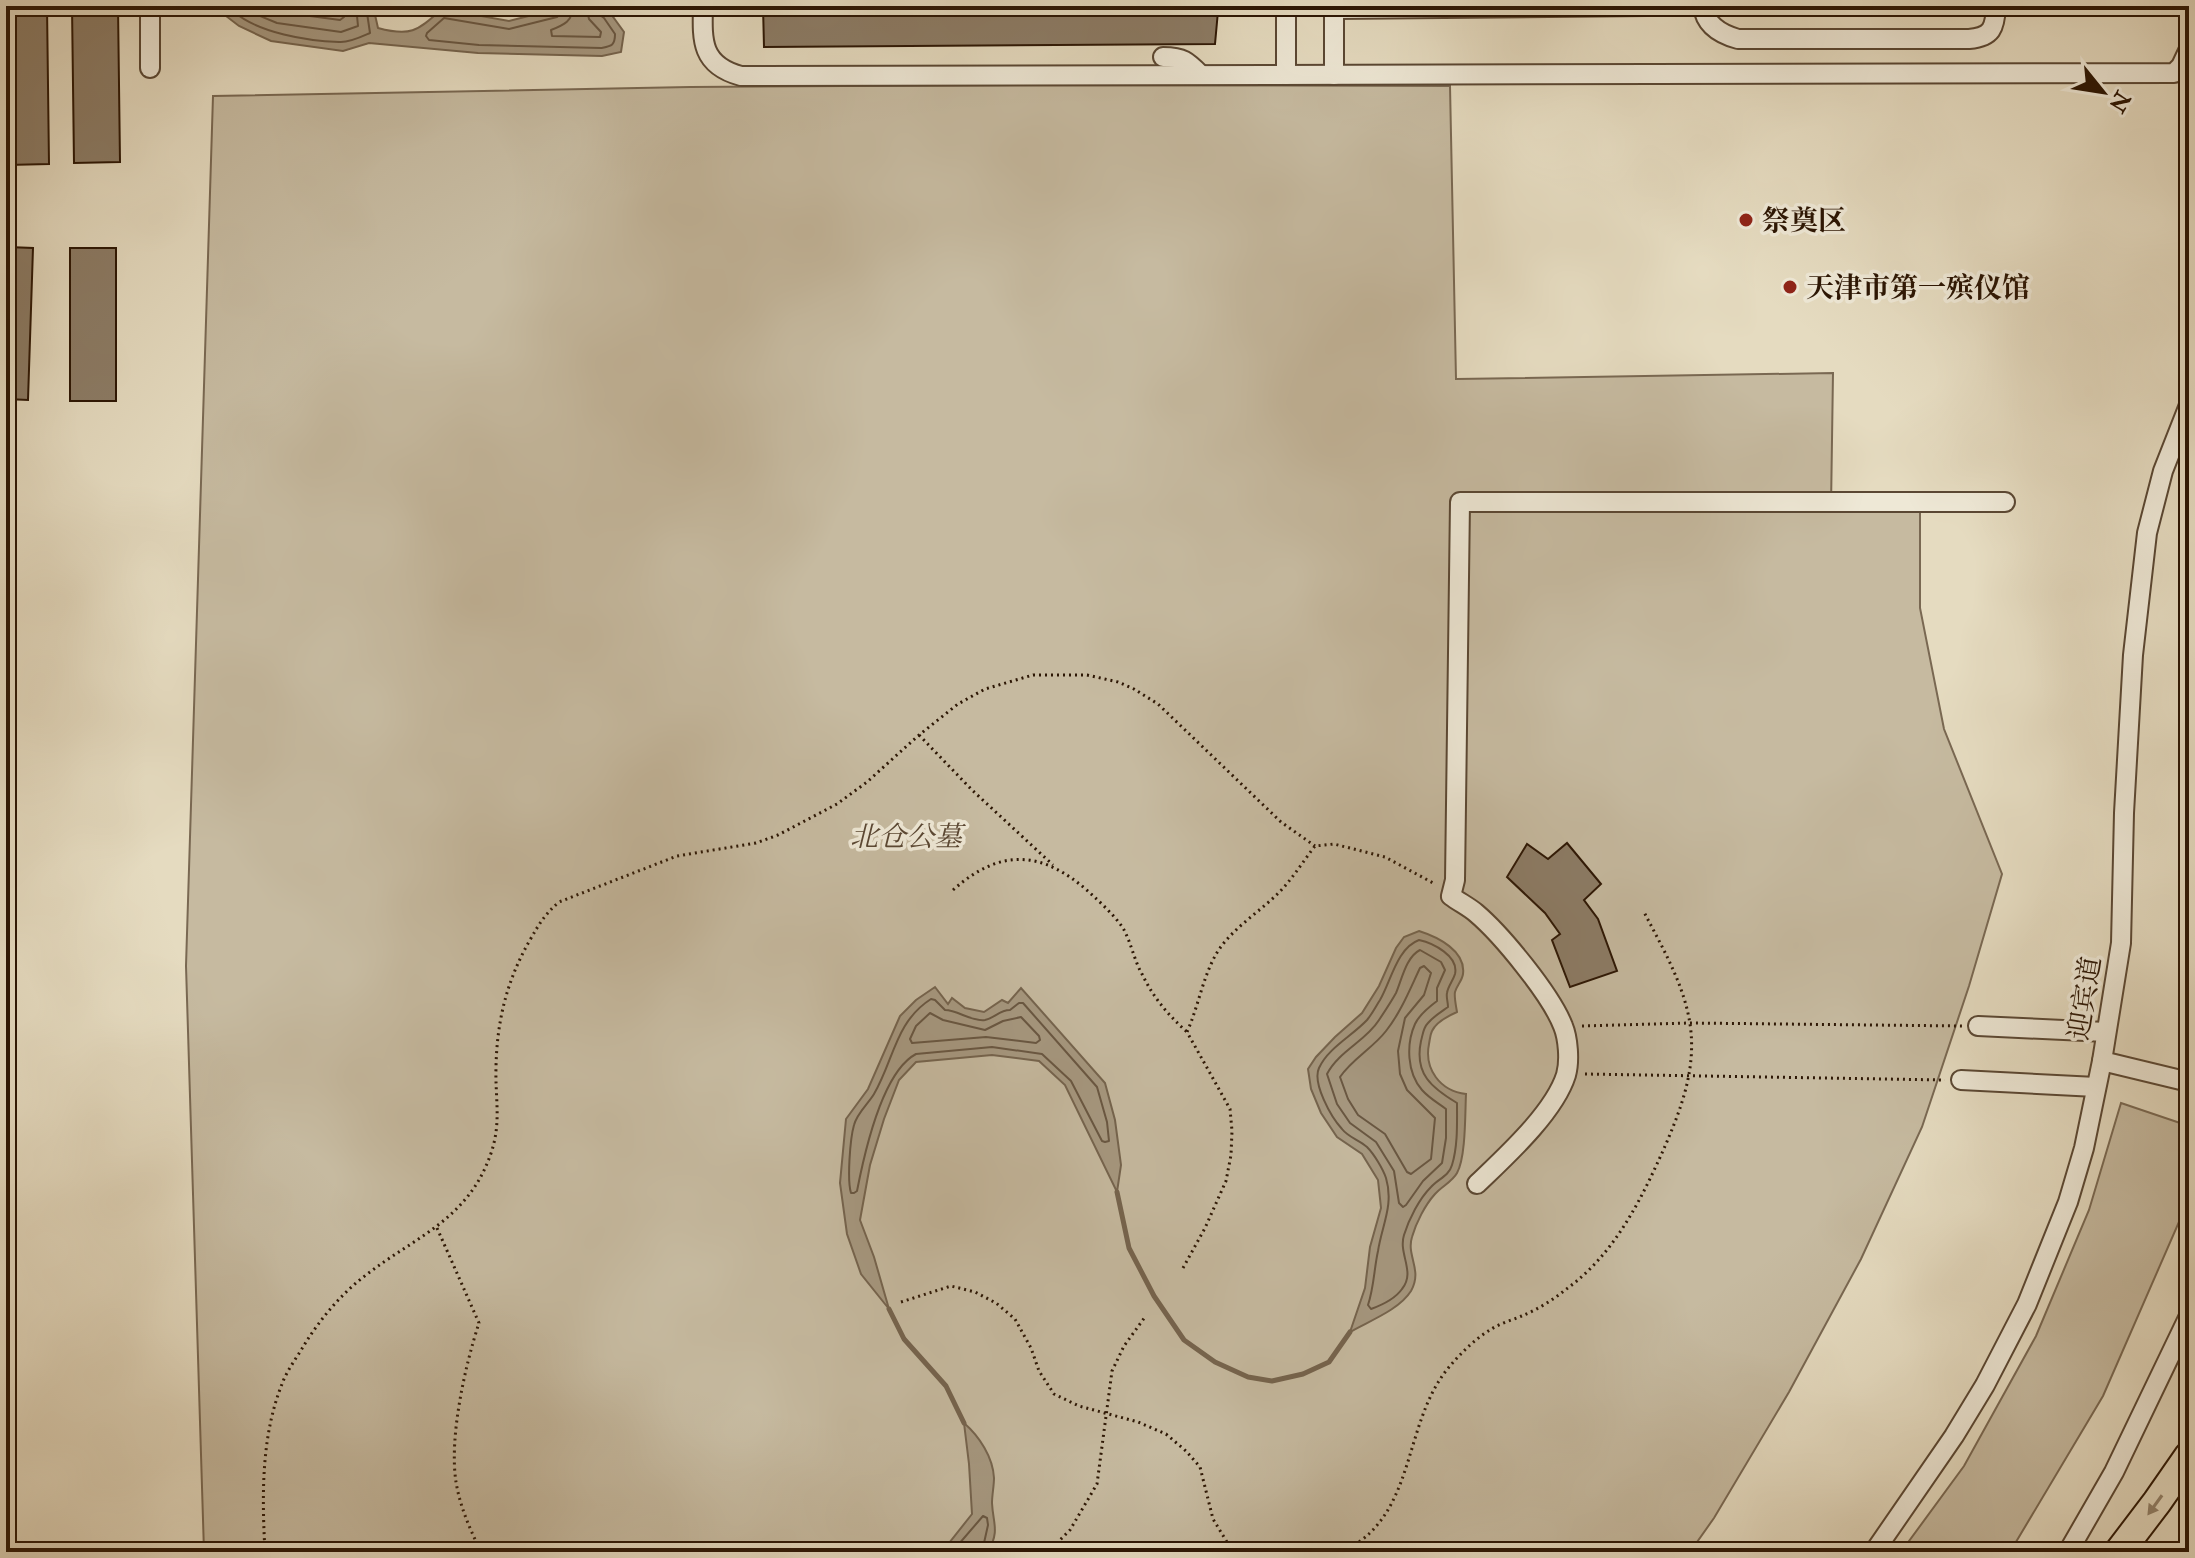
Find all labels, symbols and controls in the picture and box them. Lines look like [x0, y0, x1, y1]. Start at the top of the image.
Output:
north arrow [2063, 52, 2143, 132]
text: N [2102, 85, 2137, 117]
place label: 祭奠区 [1762, 204, 1846, 239]
marker: 祭奠区 [1737, 211, 1755, 229]
place label: 天津市第一殡仪馆 [1806, 271, 2030, 306]
marker: 天津市第一殡仪馆 [1781, 278, 1799, 296]
park label: 北仓公墓 [850, 820, 966, 855]
street label: 迎宾道 [2062, 954, 2109, 1042]
one-way arrow [2147, 1494, 2163, 1516]

